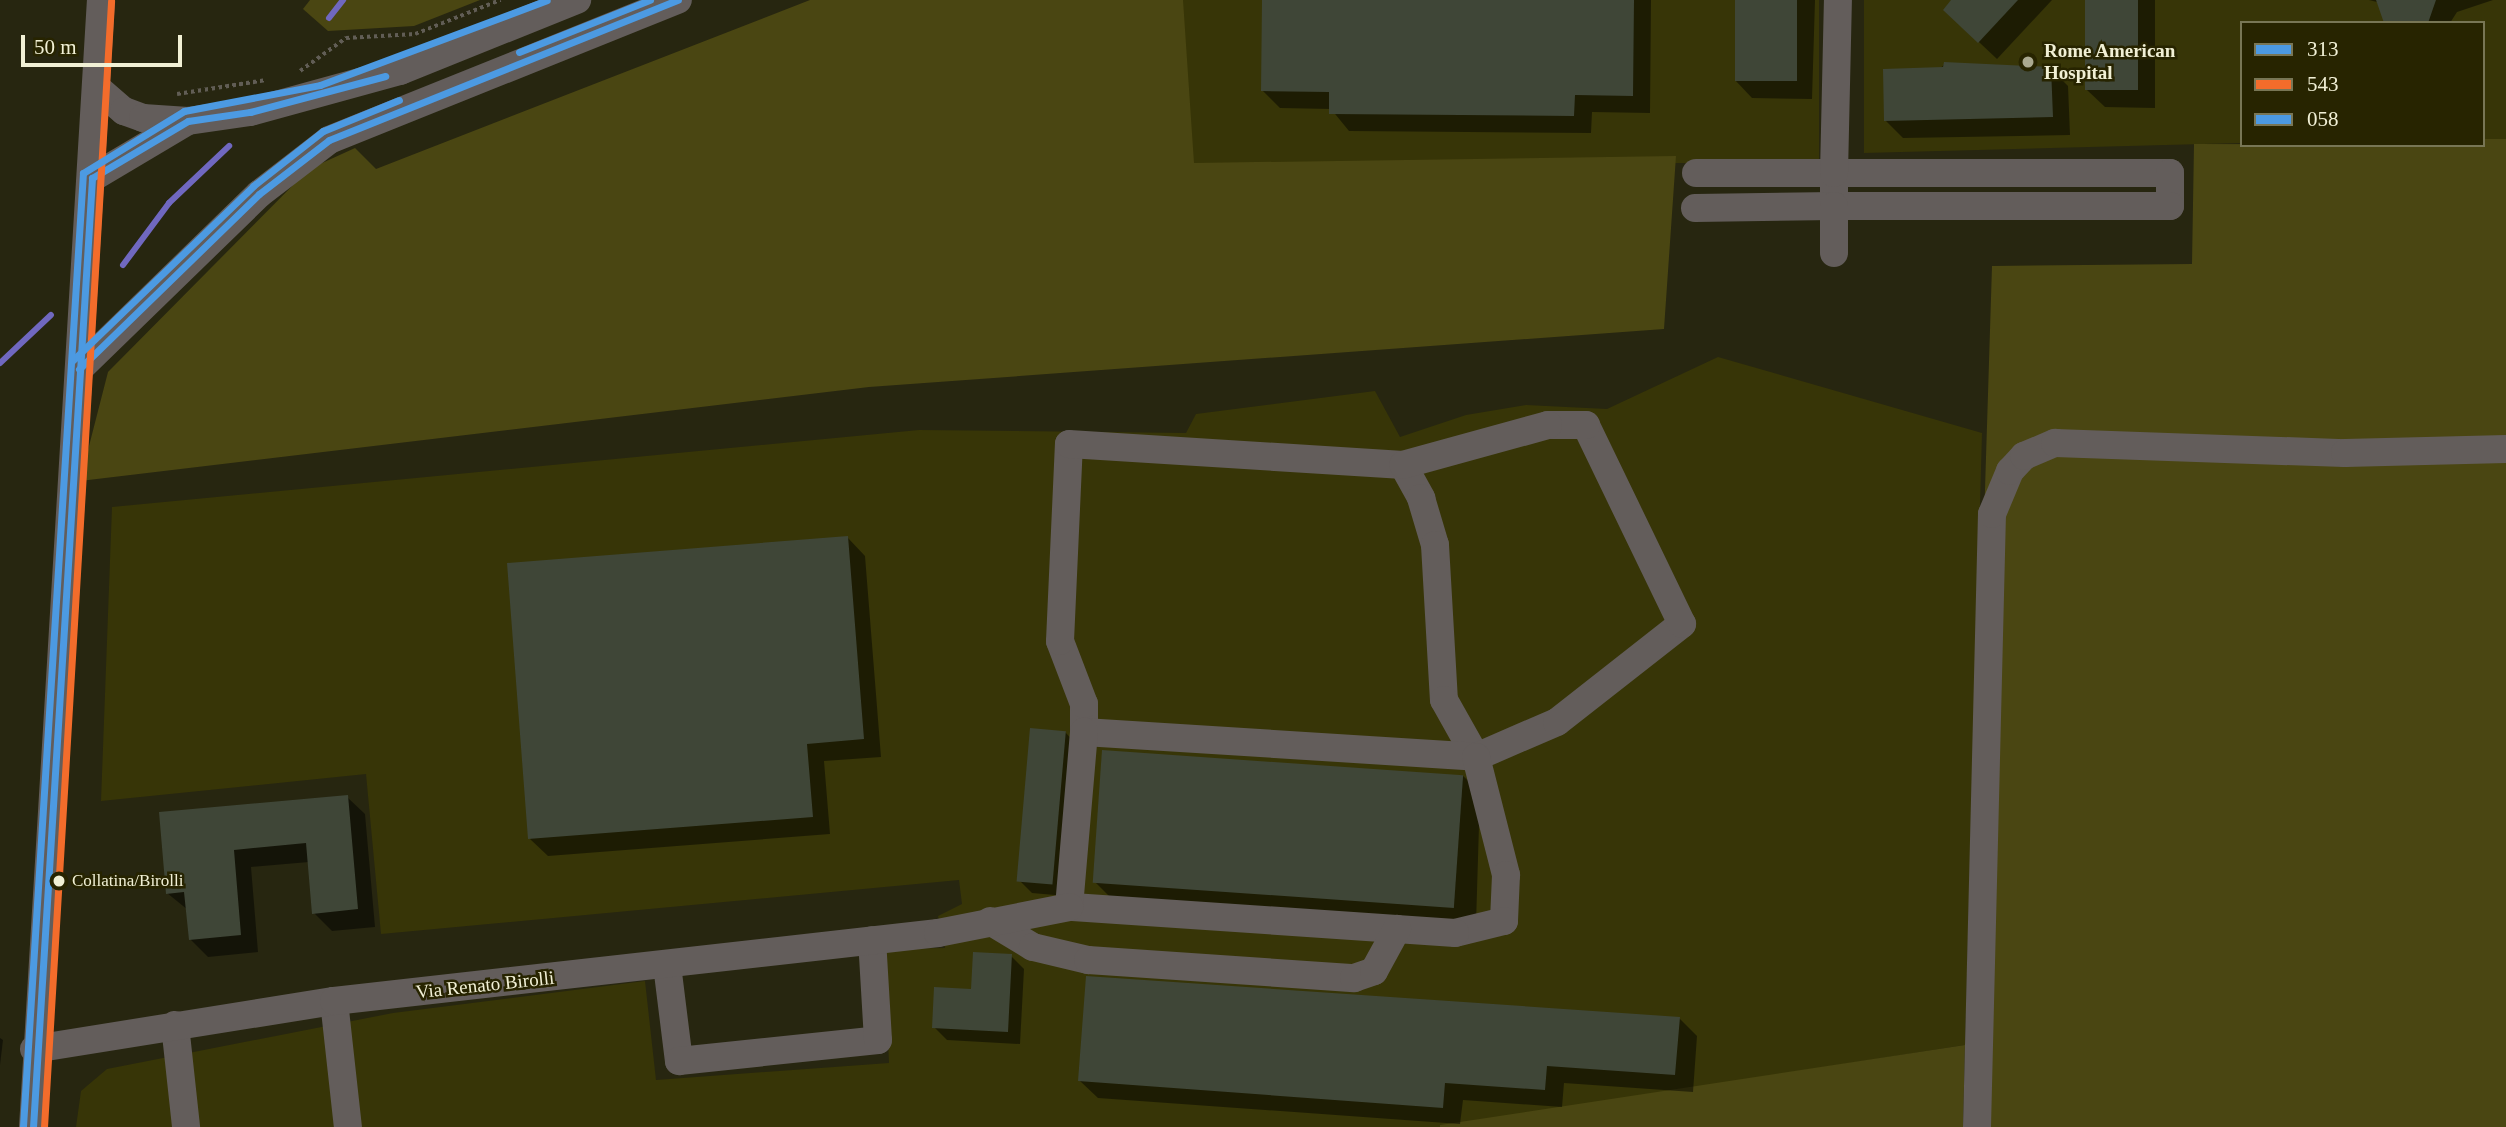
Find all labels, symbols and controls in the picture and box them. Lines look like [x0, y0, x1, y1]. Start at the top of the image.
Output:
scale bar [24, 21, 186, 65]
legend [2240, 21, 2485, 147]
text: 50 m [34, 35, 77, 59]
text: 313 [2307, 37, 2339, 61]
place label: Rome American Hospital [2044, 40, 2176, 84]
marker: Rome American Hospital [2018, 52, 2038, 72]
text: 543 [2307, 72, 2339, 96]
text: 058 [2307, 107, 2339, 131]
place label: Collatina/Birolli [72, 871, 183, 891]
marker: Collatina/Birolli [52, 874, 66, 888]
street label: Via Renato Birolli [415, 966, 555, 1004]

